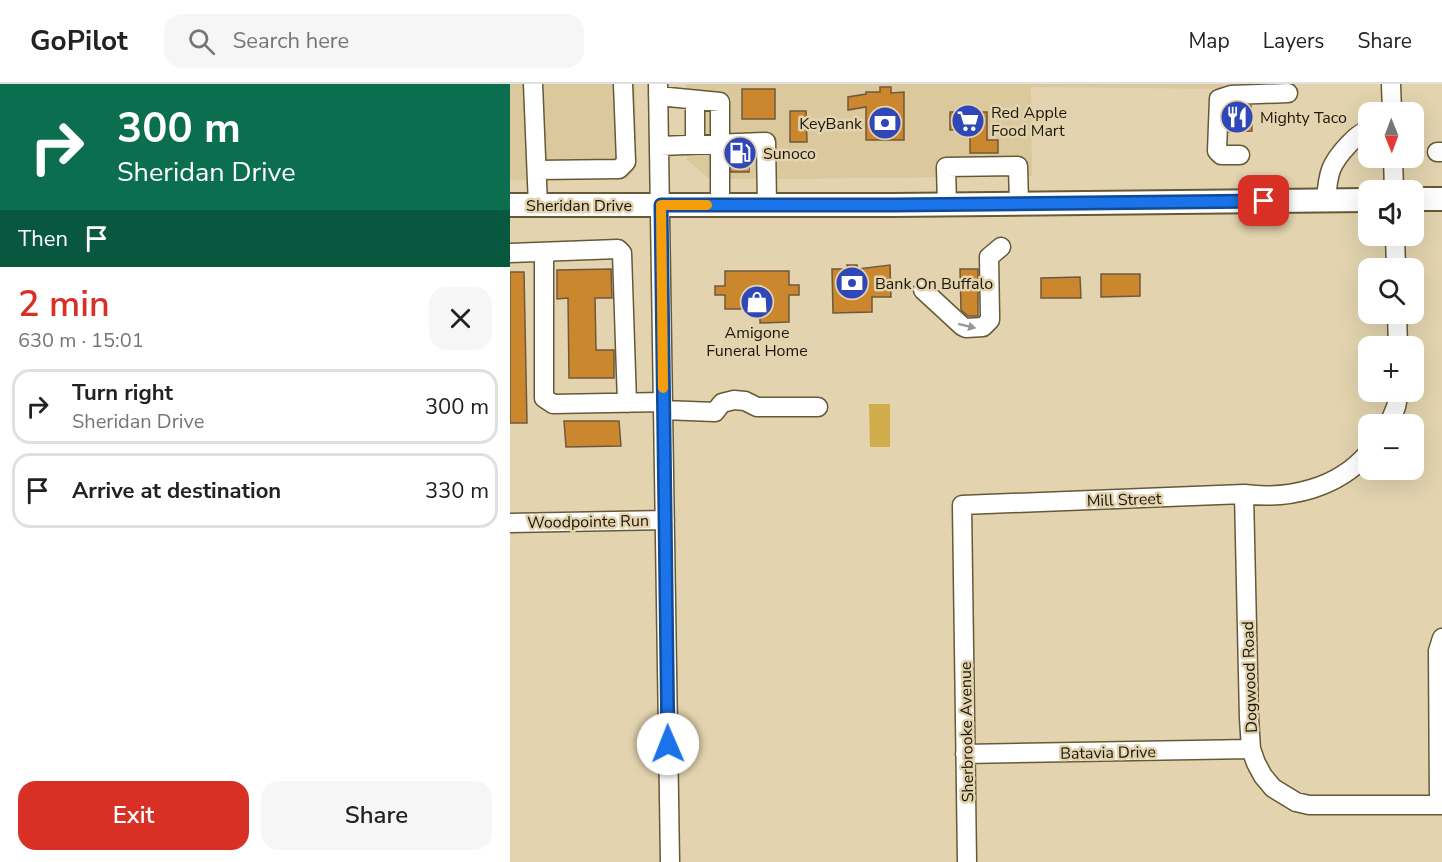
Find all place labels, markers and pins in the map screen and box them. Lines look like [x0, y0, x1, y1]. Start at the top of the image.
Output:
restaurant icon: Mighty Taco [1219, 99, 1255, 135]
place label: Red Apple Food Mart [991, 102, 1067, 142]
supermarket icon: Red Apple Food Mart [950, 103, 986, 139]
bank icon: KeyBank [867, 105, 903, 141]
place label: Mighty Taco [1260, 107, 1347, 129]
place label: KeyBank [799, 113, 863, 135]
fuel station icon: Sunoco [722, 135, 758, 171]
place label: Sunoco [763, 143, 816, 165]
pin [1238, 175, 1289, 226]
bank icon: Bank On Buffalo [834, 265, 870, 301]
place label: Bank On Buffalo [875, 273, 993, 295]
shop icon: Amigone Funeral Home [739, 284, 775, 320]
place label: Amigone Funeral Home [706, 322, 808, 362]

